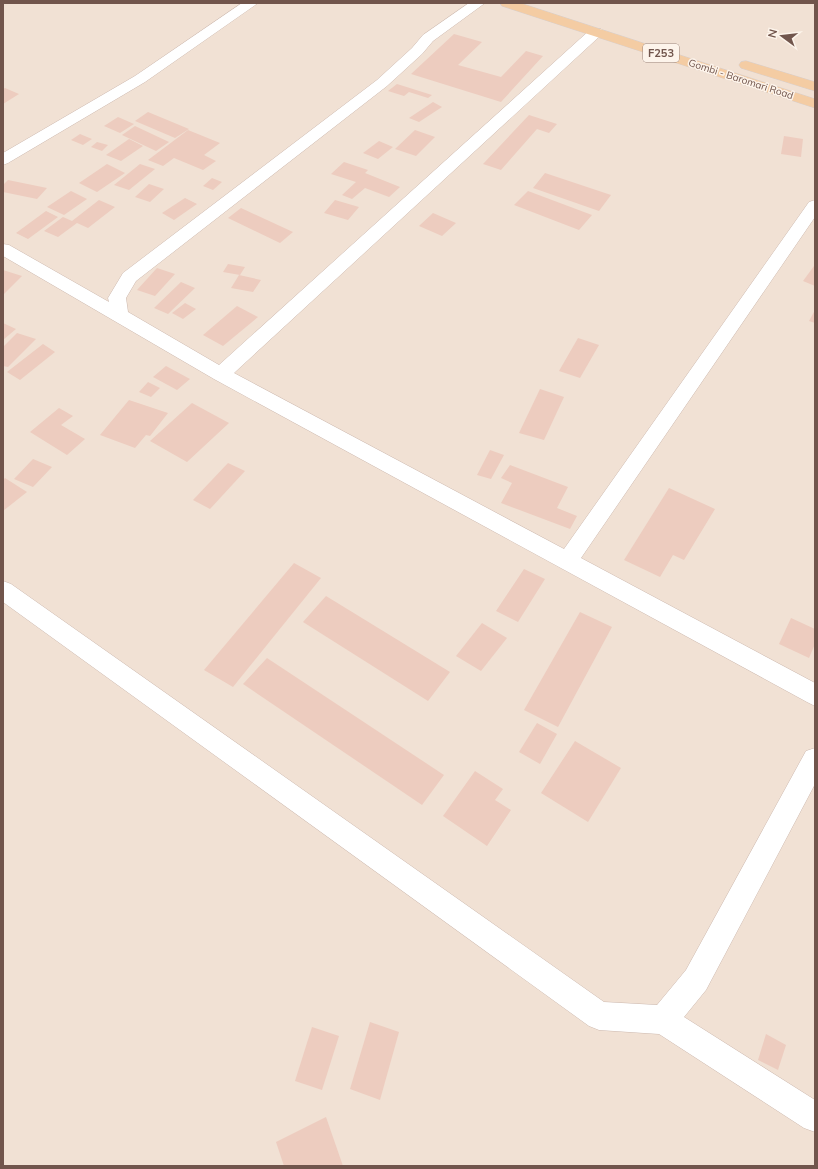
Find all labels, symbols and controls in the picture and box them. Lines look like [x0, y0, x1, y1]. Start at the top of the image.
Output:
north arrow [762, 16, 802, 56]
text: N [765, 28, 780, 39]
road number: F253 [643, 44, 679, 62]
street label: Gombi - Baromari Road [687, 56, 795, 102]

